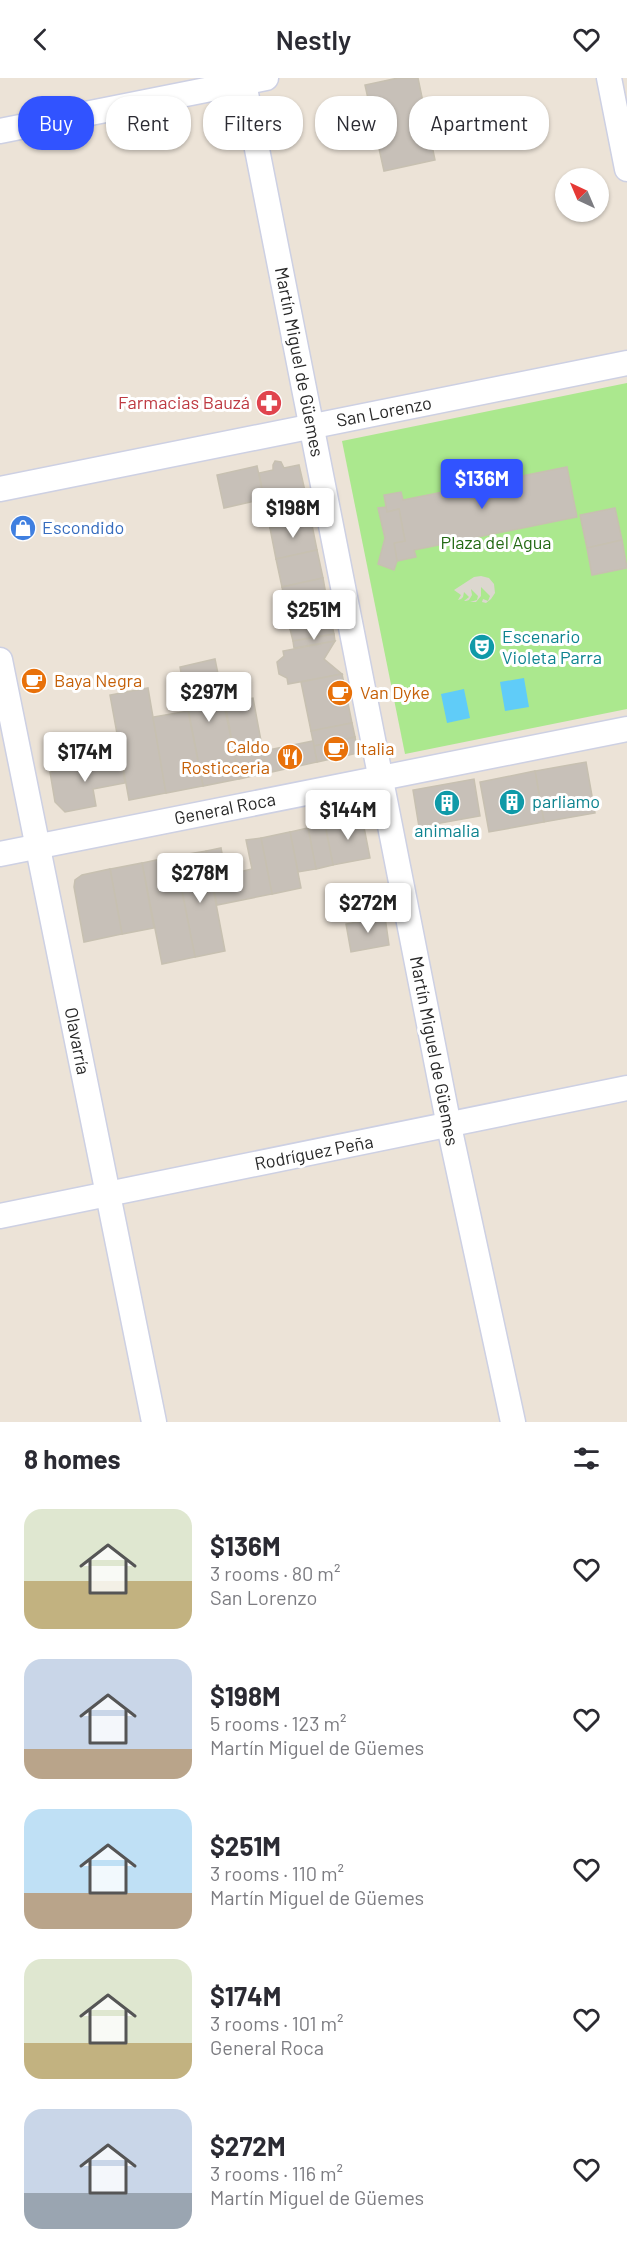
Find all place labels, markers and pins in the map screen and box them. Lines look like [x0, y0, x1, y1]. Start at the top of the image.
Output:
pharmacy icon: Farmacias Bauzá [254, 388, 284, 418]
place label: Farmacias Bauzá [118, 391, 250, 413]
pin: $136M [440, 459, 524, 510]
pin: $198M [251, 488, 335, 539]
shop icon: Escondido [8, 513, 38, 543]
place label: Escondido [42, 516, 124, 538]
pin: $251M [272, 590, 356, 641]
place label: Escenario Violeta Parra [502, 625, 602, 668]
theatre icon: Escenario Violeta Parra [467, 632, 497, 662]
cafe icon: Baya Negra [19, 666, 49, 696]
place label: Baya Negra [54, 669, 142, 691]
pin: $297M [167, 672, 251, 723]
cafe icon: Van Dyke [325, 678, 355, 708]
place label: Van Dyke [360, 681, 430, 703]
pin: $174M [43, 732, 127, 783]
cafe icon: Italia [321, 734, 351, 764]
place label: Caldo Rosticceria [181, 735, 270, 778]
place label: Italia [356, 737, 394, 759]
restaurant icon: Caldo Rosticceria [275, 742, 305, 772]
building icon: parliamo [497, 787, 527, 817]
building icon: animalia [432, 788, 462, 818]
pin: $144M [306, 790, 390, 841]
place label: parliamo [532, 790, 600, 812]
place label: animalia [414, 819, 480, 841]
pin: $278M [158, 853, 242, 904]
pin: $272M [326, 883, 410, 934]

